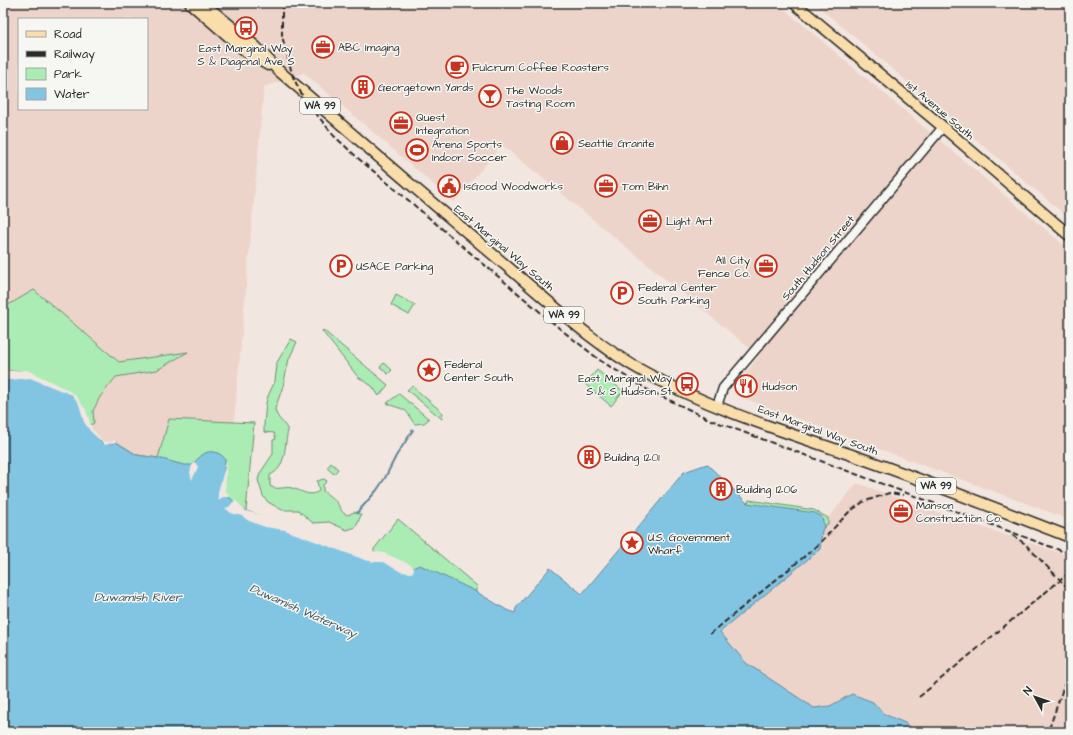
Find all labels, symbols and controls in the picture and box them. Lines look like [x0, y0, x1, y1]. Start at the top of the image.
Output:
bus stop icon: East Marginal Way S & Diagonal Ave S [233, 15, 259, 41]
legend [18, 18, 148, 110]
text: Road [54, 26, 82, 43]
office icon: ABC Imaging [310, 34, 336, 60]
place label: ABC Imaging [338, 40, 400, 56]
place label: East Marginal Way S & Diagonal Ave S [198, 41, 294, 70]
text: Railway [54, 46, 95, 64]
cafe icon: Fulcrum Coffee Roasters [444, 54, 470, 80]
place label: Fulcrum Coffee Roasters [472, 60, 609, 75]
text: Park [54, 66, 82, 83]
building icon: Georgetown Yards [350, 74, 376, 100]
street label: 1st Avenue South [903, 77, 978, 143]
place label: Georgetown Yards [378, 80, 474, 96]
bar icon: The Woods Tasting Room [477, 83, 503, 109]
place label: The Woods Tasting Room [506, 83, 575, 112]
text: Water [54, 86, 90, 103]
road number: WA 99 [300, 98, 340, 114]
office icon: Quest Integration [388, 110, 414, 136]
place label: Quest Integration [416, 110, 469, 139]
shop icon: Seattle Granite [549, 130, 575, 156]
place label: Seattle Granite [578, 136, 654, 151]
sports icon: Arena Sports Indoor Soccer [404, 137, 430, 163]
place label: Arena Sports Indoor Soccer [432, 137, 507, 165]
public building icon: IsGood Woodworks [436, 173, 462, 199]
office icon: Tom Bihn [593, 173, 619, 199]
place label: IsGood Woodworks [464, 179, 563, 194]
place label: Tom Bihn [622, 179, 669, 194]
street label: East Marginal Way South [450, 201, 558, 296]
office icon: Light Art [637, 208, 663, 234]
street label: South Hudson Street [778, 212, 858, 304]
place label: Light Art [666, 214, 713, 230]
parking icon: USACE Parking [328, 253, 354, 279]
place label: All City Fence Co. [698, 253, 750, 281]
office icon: All City Fence Co. [753, 253, 779, 279]
place label: USACE Parking [356, 259, 434, 275]
parking icon: Federal Center South Parking [609, 280, 635, 306]
place label: Federal Center South Parking [638, 280, 717, 309]
road number: WA 99 [544, 307, 584, 323]
place icon: Federal Center South [416, 357, 442, 383]
place label: Federal Center South [444, 357, 513, 385]
place label: East Marginal Way S & S Hudson St [578, 371, 673, 399]
bus stop icon: East Marginal Way S & S Hudson St [674, 371, 700, 397]
restaurant icon: Hudson [733, 373, 759, 399]
place label: Hudson [762, 379, 798, 394]
street label: East Marginal Way South [755, 401, 881, 460]
building icon: Building 1201 [576, 444, 602, 470]
place label: Building 1201 [604, 450, 660, 466]
building icon: Building 1206 [708, 476, 734, 502]
road number: WA 99 [916, 478, 956, 494]
place label: Building 1206 [736, 482, 797, 498]
office icon: Manson Construction Co. [888, 498, 914, 524]
place label: Manson Construction Co. [916, 498, 1002, 526]
place icon: U.S. Government Wharf [619, 530, 645, 556]
place label: U.S. Government Wharf [648, 530, 731, 558]
water label: Duwamish Waterway [247, 580, 360, 643]
water label: Duwamish River [94, 589, 183, 606]
north arrow [1015, 677, 1055, 717]
text: N [1020, 683, 1036, 698]

